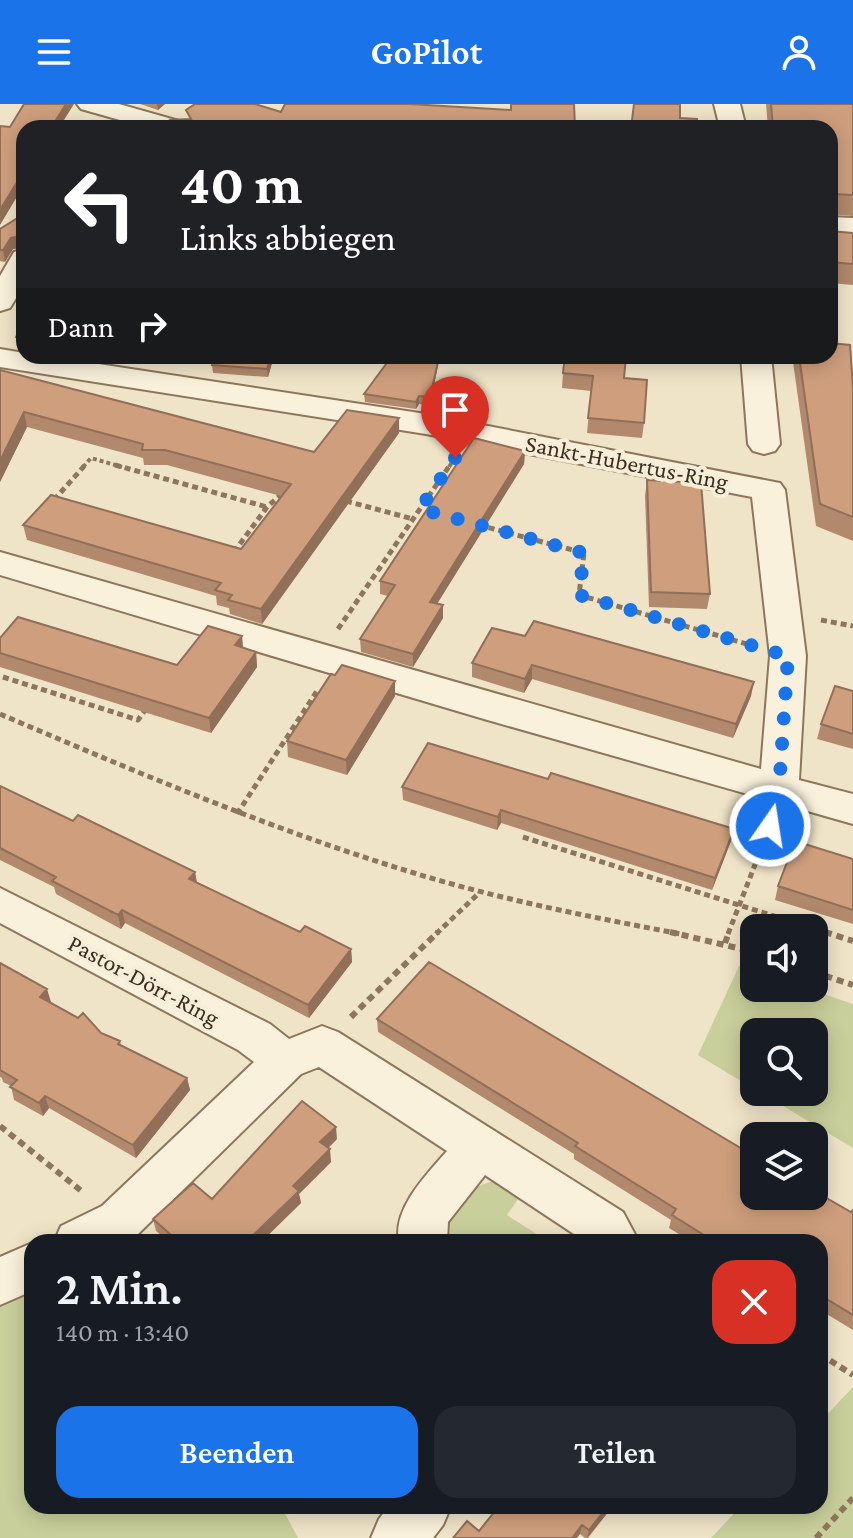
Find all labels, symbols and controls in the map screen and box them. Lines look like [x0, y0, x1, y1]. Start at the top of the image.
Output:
icon: menu [32, 30, 76, 74]
icon: person [777, 30, 821, 74]
text: GoPilot [371, 32, 482, 72]
icon: left [48, 152, 152, 256]
text: 40 m [180, 153, 302, 215]
text: Links abbiegen [180, 218, 396, 258]
icon: right [130, 304, 174, 348]
text: Dann [48, 310, 114, 343]
pin [421, 376, 489, 458]
icon: arrive [433, 388, 477, 432]
street label: Sankt-Hubertus-Ring [523, 429, 731, 495]
position arrow [728, 784, 812, 868]
map controls [740, 914, 828, 1210]
button: sound [740, 914, 828, 1002]
street label: Pastor-Dörr-Ring [64, 929, 224, 1031]
button: search [740, 1018, 828, 1106]
button: layers [740, 1122, 828, 1210]
button: close [712, 1260, 796, 1344]
text: 2 Min. [56, 1261, 183, 1314]
text: 140 m · 13:40 [56, 1318, 189, 1347]
button: Beenden [56, 1406, 418, 1498]
button: Teilen [434, 1406, 796, 1498]

